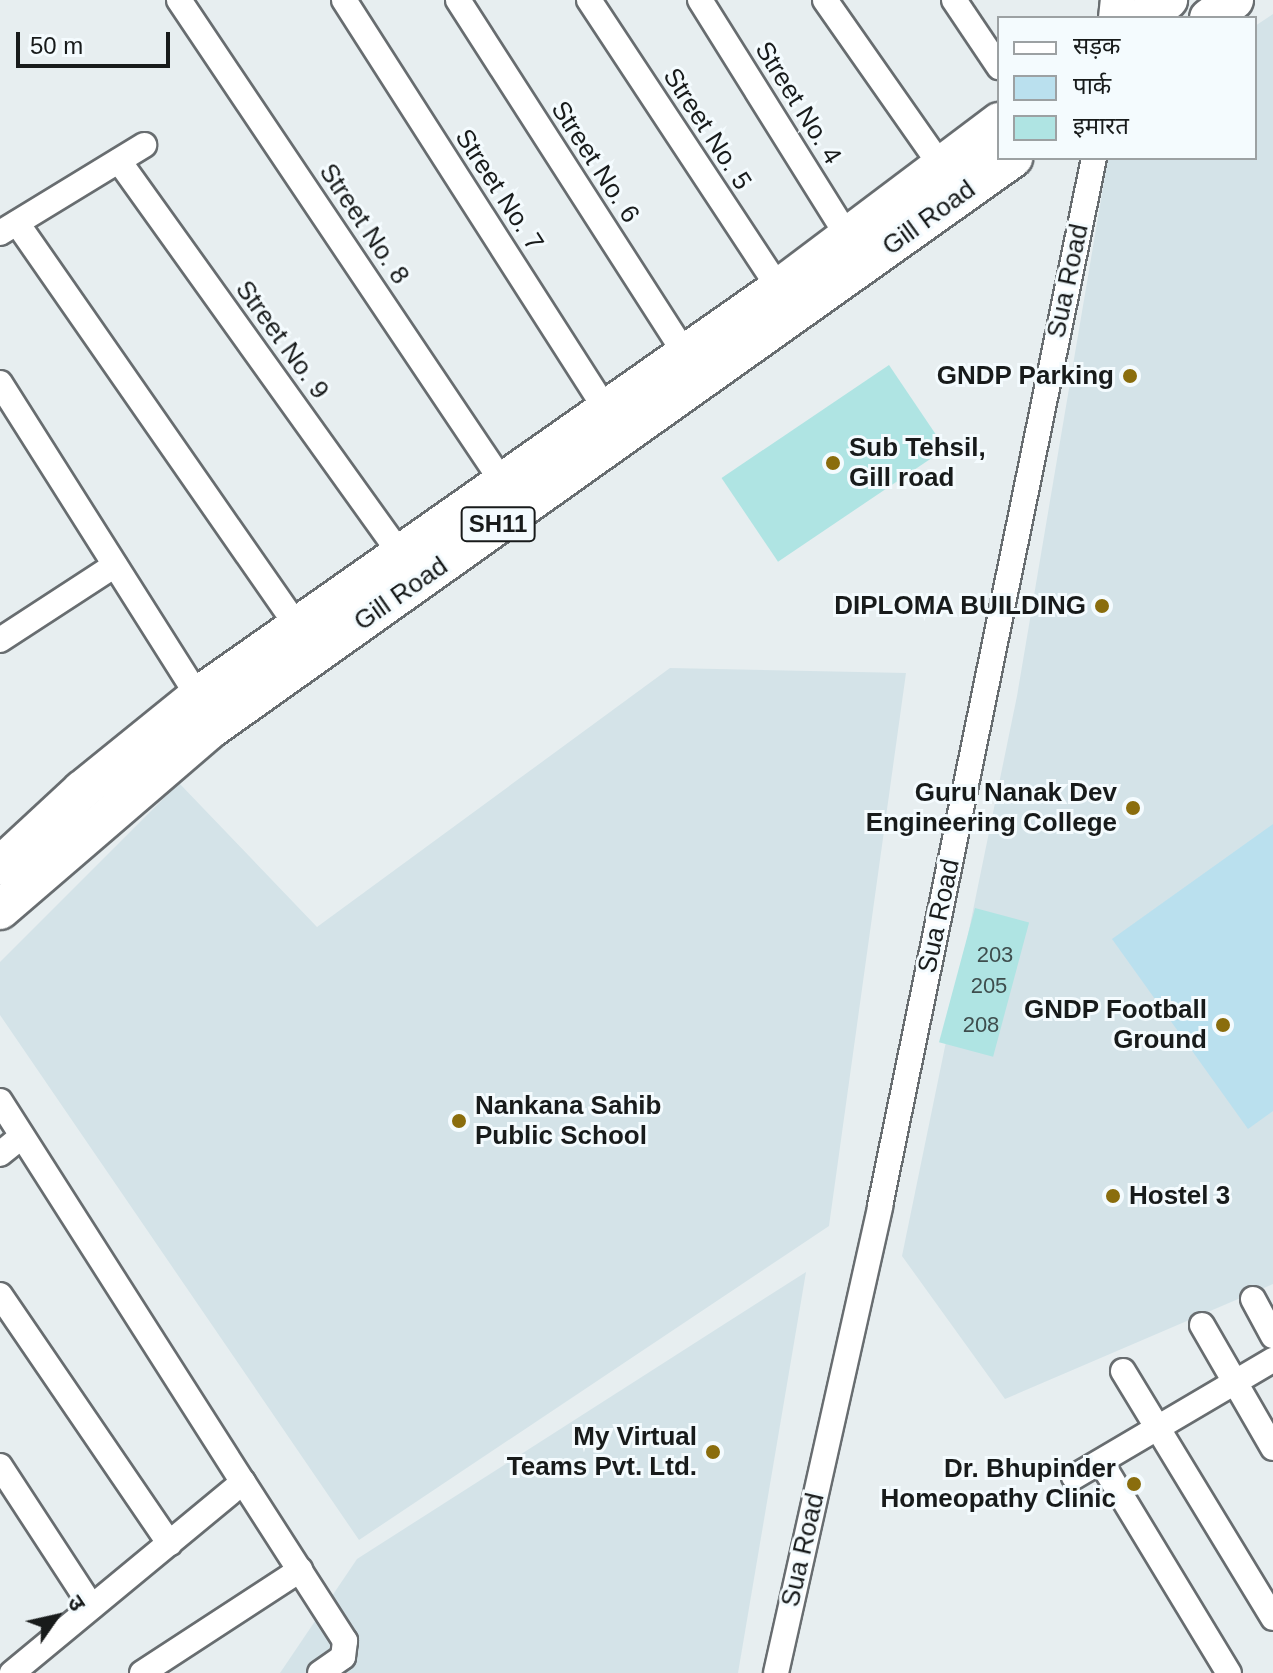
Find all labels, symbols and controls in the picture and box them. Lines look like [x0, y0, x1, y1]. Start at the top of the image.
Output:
scale bar [20, 16, 174, 66]
legend [997, 16, 1257, 160]
text: 50 m [30, 32, 83, 59]
text: सड़क [1073, 32, 1121, 59]
street label: Street No. 4 [748, 36, 848, 170]
street label: Street No. 5 [656, 62, 758, 196]
text: पार्क [1073, 72, 1111, 99]
street label: Street No. 6 [544, 95, 646, 229]
text: इमारत [1073, 112, 1129, 139]
street label: Street No. 7 [448, 123, 550, 257]
street label: Street No. 8 [312, 158, 416, 290]
street label: Gill Road [877, 174, 981, 262]
street label: Sua Road [1041, 221, 1095, 341]
street label: Street No. 9 [229, 275, 335, 405]
place label: GNDP Parking [936, 360, 1114, 392]
marker: GNDP Parking [1121, 367, 1139, 385]
place label: Sub Tehsil, Gill road [849, 432, 986, 494]
marker: Sub Tehsil, Gill road [824, 454, 842, 472]
road number: SH11 [460, 504, 536, 544]
street label: Gill Road [348, 551, 454, 637]
place label: DIPLOMA BUILDING [833, 590, 1086, 622]
marker: DIPLOMA BUILDING [1093, 597, 1111, 615]
place label: Guru Nanak Dev Engineering College [866, 777, 1117, 838]
marker: Guru Nanak Dev Engineering College [1124, 799, 1142, 817]
street label: Sua Road [912, 856, 966, 976]
house number: 203 [977, 942, 1013, 968]
house number: 205 [971, 973, 1007, 999]
place label: GNDP Football Ground [1024, 994, 1207, 1056]
house number: 208 [963, 1012, 999, 1038]
marker: GNDP Football Ground [1214, 1016, 1232, 1034]
place label: Nankana Sahib Public School [475, 1090, 661, 1152]
marker: Nankana Sahib Public School [450, 1112, 468, 1130]
place label: Hostel 3 [1129, 1180, 1230, 1212]
marker: Hostel 3 [1104, 1187, 1122, 1205]
place label: My Virtual Teams Pvt. Ltd. [507, 1421, 697, 1482]
marker: My Virtual Teams Pvt. Ltd. [704, 1443, 722, 1461]
place label: Dr. Bhupinder Homeopathy Clinic [881, 1453, 1116, 1514]
marker: Dr. Bhupinder Homeopathy Clinic [1123, 1473, 1145, 1495]
street label: Sua Road [775, 1490, 831, 1610]
north arrow [16, 1577, 96, 1657]
text: उ [62, 1591, 90, 1616]

